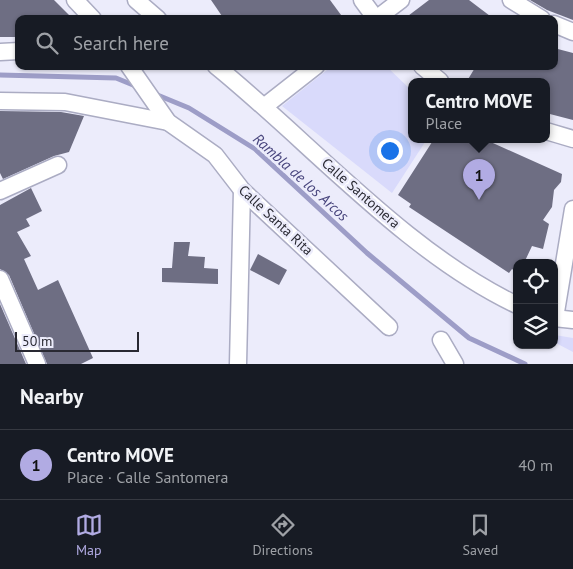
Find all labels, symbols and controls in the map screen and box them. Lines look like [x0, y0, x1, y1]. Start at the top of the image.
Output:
search box [15, 15, 558, 70]
icon: search [33, 29, 61, 57]
text: Search here [73, 31, 169, 55]
popup [408, 78, 550, 143]
text: Centro MOVE [426, 89, 532, 113]
text: Place [426, 113, 462, 133]
water label: Rambla de los Arcos [249, 129, 353, 225]
your location [377, 138, 403, 164]
street label: Calle Santomera [318, 154, 404, 232]
pin: 1 [463, 159, 495, 200]
street label: Calle Santa Rita [235, 181, 317, 259]
map controls [513, 259, 558, 349]
button: locate [513, 259, 558, 304]
button: layers [513, 304, 558, 349]
scale bar [15, 329, 139, 352]
text: 50 m [22, 332, 52, 350]
text: Nearby [20, 383, 83, 410]
text: Centro MOVE [67, 443, 174, 467]
text: 1 [31, 455, 41, 475]
text: 40 m [518, 455, 553, 475]
text: Place · Calle Santomera [67, 467, 228, 487]
tab: Map [75, 511, 103, 559]
tab: Directions [252, 511, 313, 559]
tab: Saved [463, 511, 498, 559]

